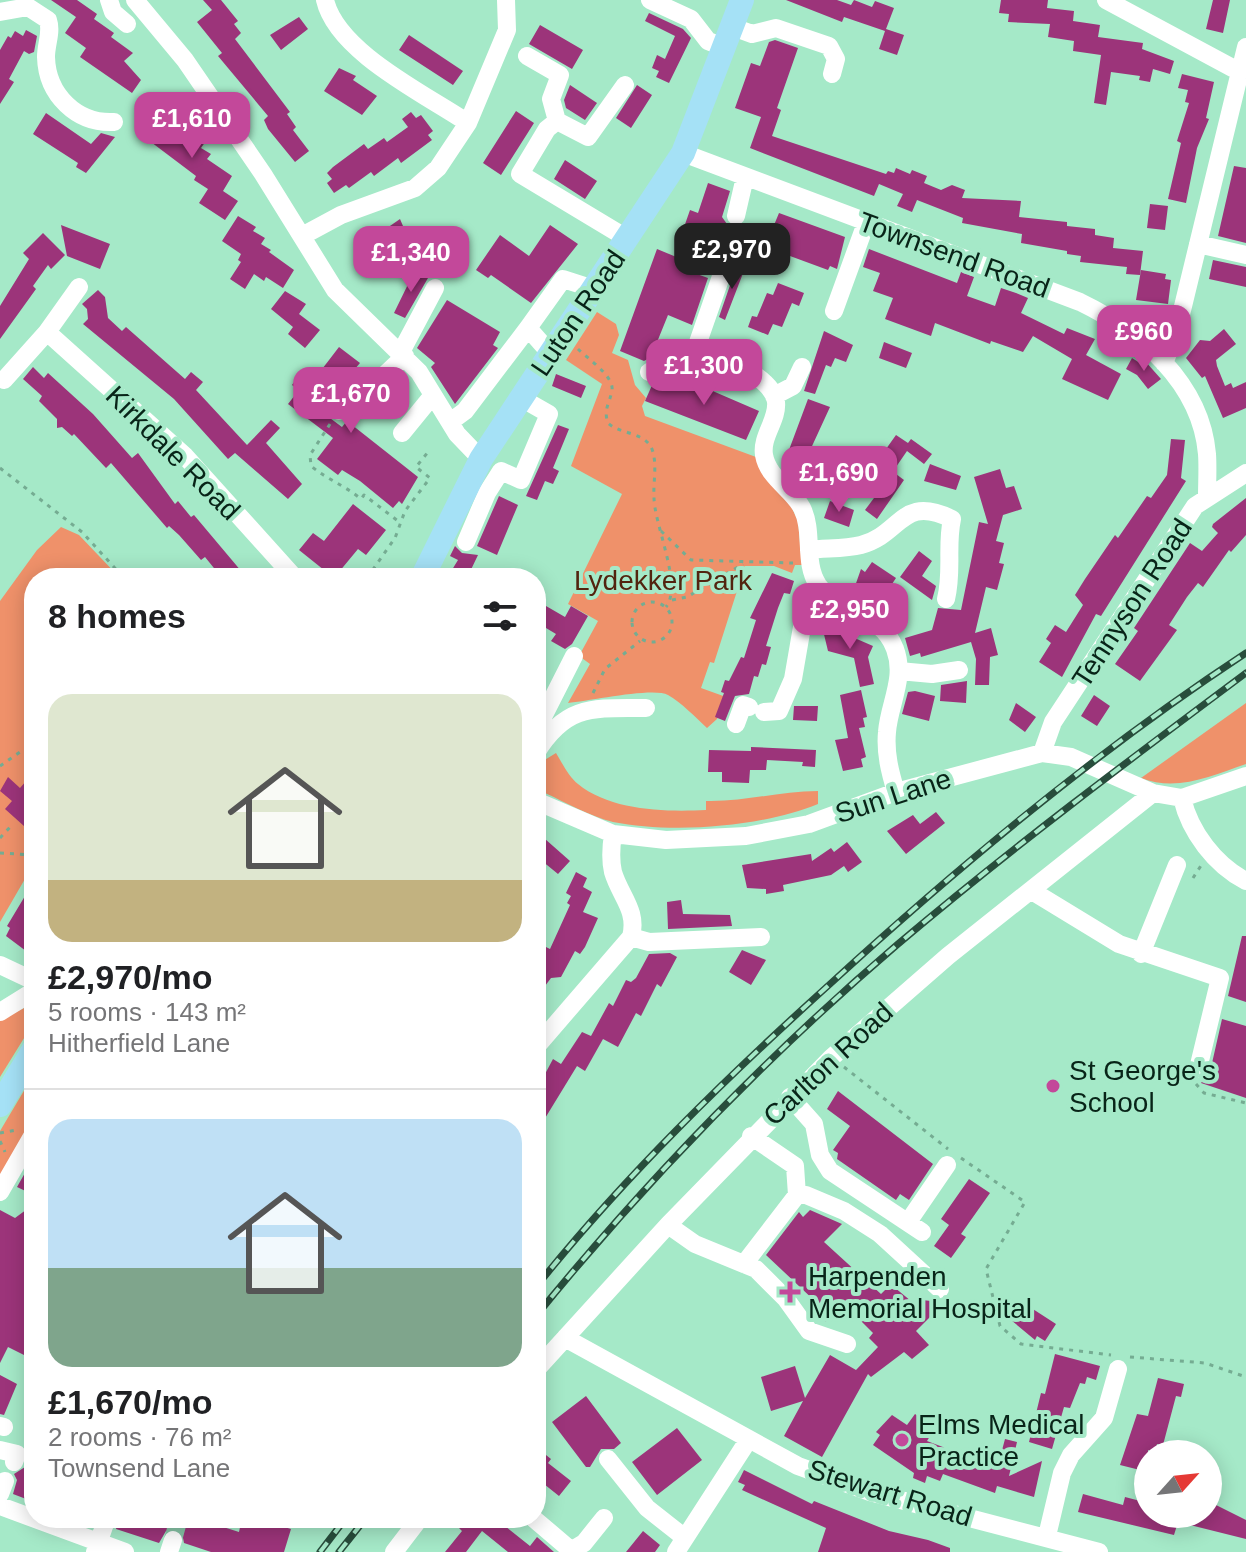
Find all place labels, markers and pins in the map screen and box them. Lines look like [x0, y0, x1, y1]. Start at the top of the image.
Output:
pin: £1,610 [127, 92, 257, 160]
pin: £2,970 [667, 223, 797, 291]
pin: £1,340 [346, 226, 476, 294]
pin: £960 [1097, 305, 1191, 373]
pin: £1,300 [639, 339, 769, 407]
pin: £1,670 [286, 367, 416, 435]
pin: £1,690 [774, 446, 904, 514]
pin: £2,950 [785, 583, 915, 651]
place label: St George's School [1069, 1055, 1216, 1118]
marker: St George's School [1044, 1077, 1062, 1095]
place label: Harpenden Memorial Hospital [808, 1261, 1032, 1324]
marker: Harpenden Memorial Hospital [779, 1281, 801, 1303]
place label: Elms Medical Practice [918, 1409, 1084, 1472]
marker: Elms Medical Practice [893, 1431, 911, 1449]

